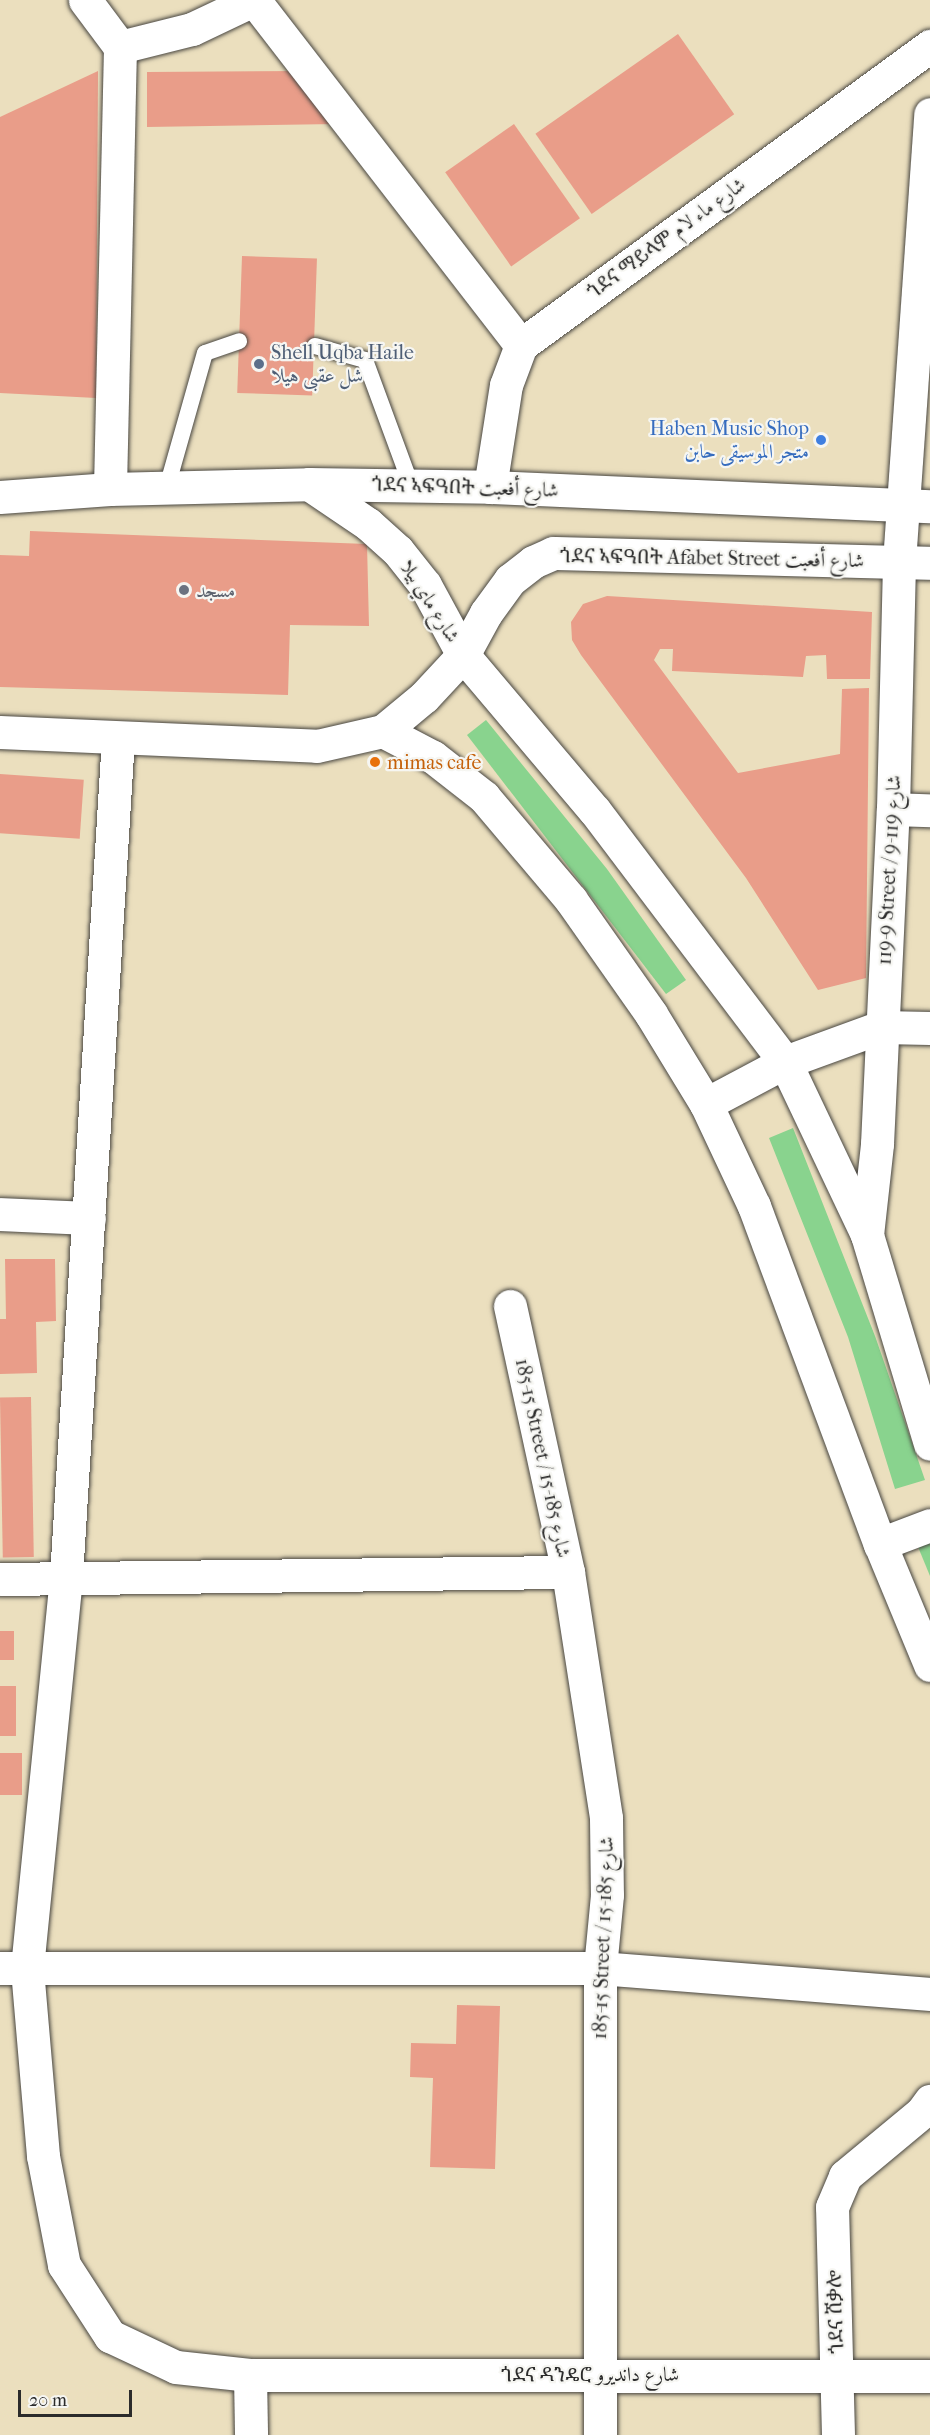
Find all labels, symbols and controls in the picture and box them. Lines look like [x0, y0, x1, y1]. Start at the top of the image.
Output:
street label: ጎደና ማይላም شارع ماء لام [582, 172, 750, 304]
place label: Shell Uqba Haile شل عقبى هيلا [271, 340, 414, 387]
marker: Shell Uqba Haile شل عقبى هيلا [252, 357, 266, 371]
place label: Haben Music Shop متجر الموسيقى حابن [650, 416, 809, 463]
marker: Haben Music Shop متجر الموسيقى حابن [814, 433, 828, 447]
street label: ጎደና ኣፍዓበት شارع أفعبت [371, 472, 559, 502]
street label: ጎደና ኣፍዓበት Afabet Street شارع أفعبت [560, 543, 864, 573]
street label: شارع ماي بيلا [395, 555, 465, 647]
place label: مسجد [196, 578, 235, 602]
marker: مسجد [177, 583, 191, 597]
place label: mimas cafe [387, 750, 481, 774]
marker: mimas cafe [368, 755, 382, 769]
street label: 119-9 Street / شارع 119-9 [872, 774, 906, 966]
street label: 185-15 Street / شارع 185-15 [510, 1356, 576, 1560]
street label: 185-15 Street / شارع 185-15 [587, 1836, 619, 2040]
street label: ጎደና ሸቃሎ [822, 2270, 848, 2354]
street label: ጎደና ዳንዴሮ شارع دانديرو [501, 2362, 679, 2386]
scale bar [21, 2378, 135, 2416]
text: 20 m [29, 2390, 67, 2411]

